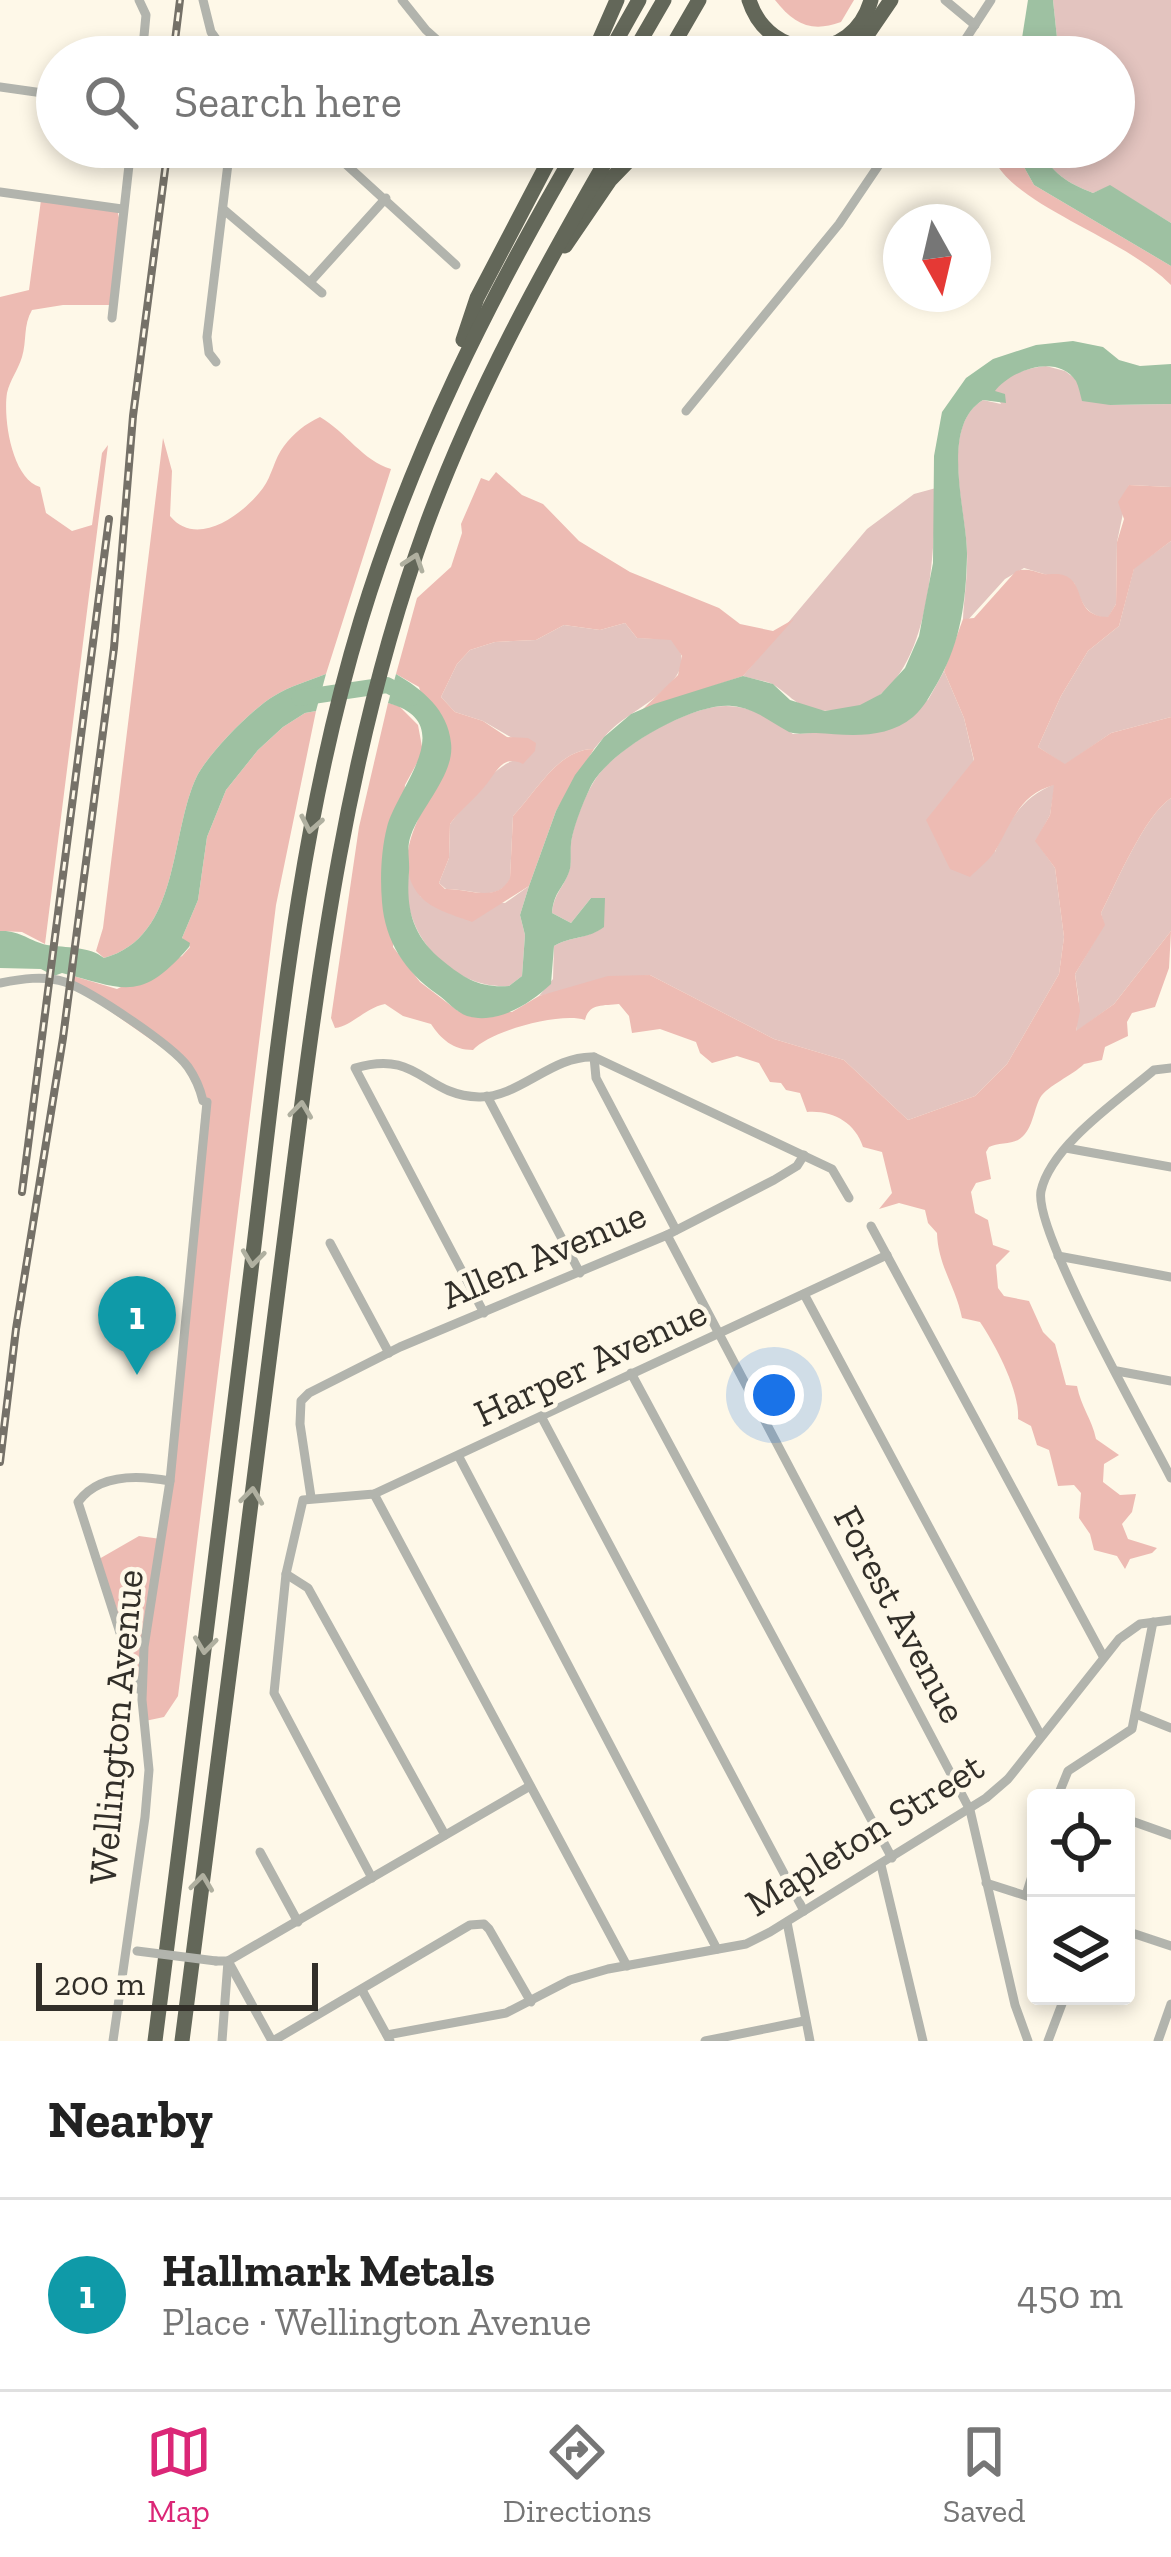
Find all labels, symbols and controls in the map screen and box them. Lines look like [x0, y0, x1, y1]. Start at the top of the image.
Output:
search box [36, 36, 1135, 168]
icon: search [78, 69, 144, 135]
text: Search here [174, 75, 402, 129]
north arrow [883, 204, 991, 312]
one-way arrow [399, 552, 424, 573]
one-way arrow [299, 813, 325, 833]
one-way arrow [288, 1100, 314, 1119]
street label: Allen Avenue [434, 1190, 653, 1319]
one-way arrow [240, 1248, 266, 1268]
pin: 1 [98, 1276, 176, 1375]
street label: Harper Avenue [467, 1288, 714, 1437]
your location [744, 1365, 804, 1425]
one-way arrow [238, 1487, 264, 1506]
street label: Forest Avenue [824, 1498, 977, 1731]
street label: Wellington Avenue [78, 1567, 153, 1887]
one-way arrow [192, 1635, 218, 1655]
street label: Mapleton Street [737, 1742, 992, 1926]
map controls [1027, 1789, 1135, 2005]
button: locate [1027, 1789, 1135, 1897]
one-way arrow [189, 1873, 215, 1893]
button: layers [1027, 1897, 1135, 2005]
scale bar [36, 1957, 318, 2010]
text: 200 m [54, 1964, 145, 2003]
text: Nearby [48, 2089, 213, 2150]
text: Hallmark Metals [162, 2244, 495, 2298]
text: 1 [79, 2271, 95, 2318]
text: 450 m [1017, 2271, 1123, 2318]
text: Place · Wellington Avenue [162, 2298, 591, 2345]
tab: Map [146, 2419, 212, 2530]
tab: Directions [503, 2419, 652, 2530]
tab: Saved [943, 2419, 1025, 2530]

